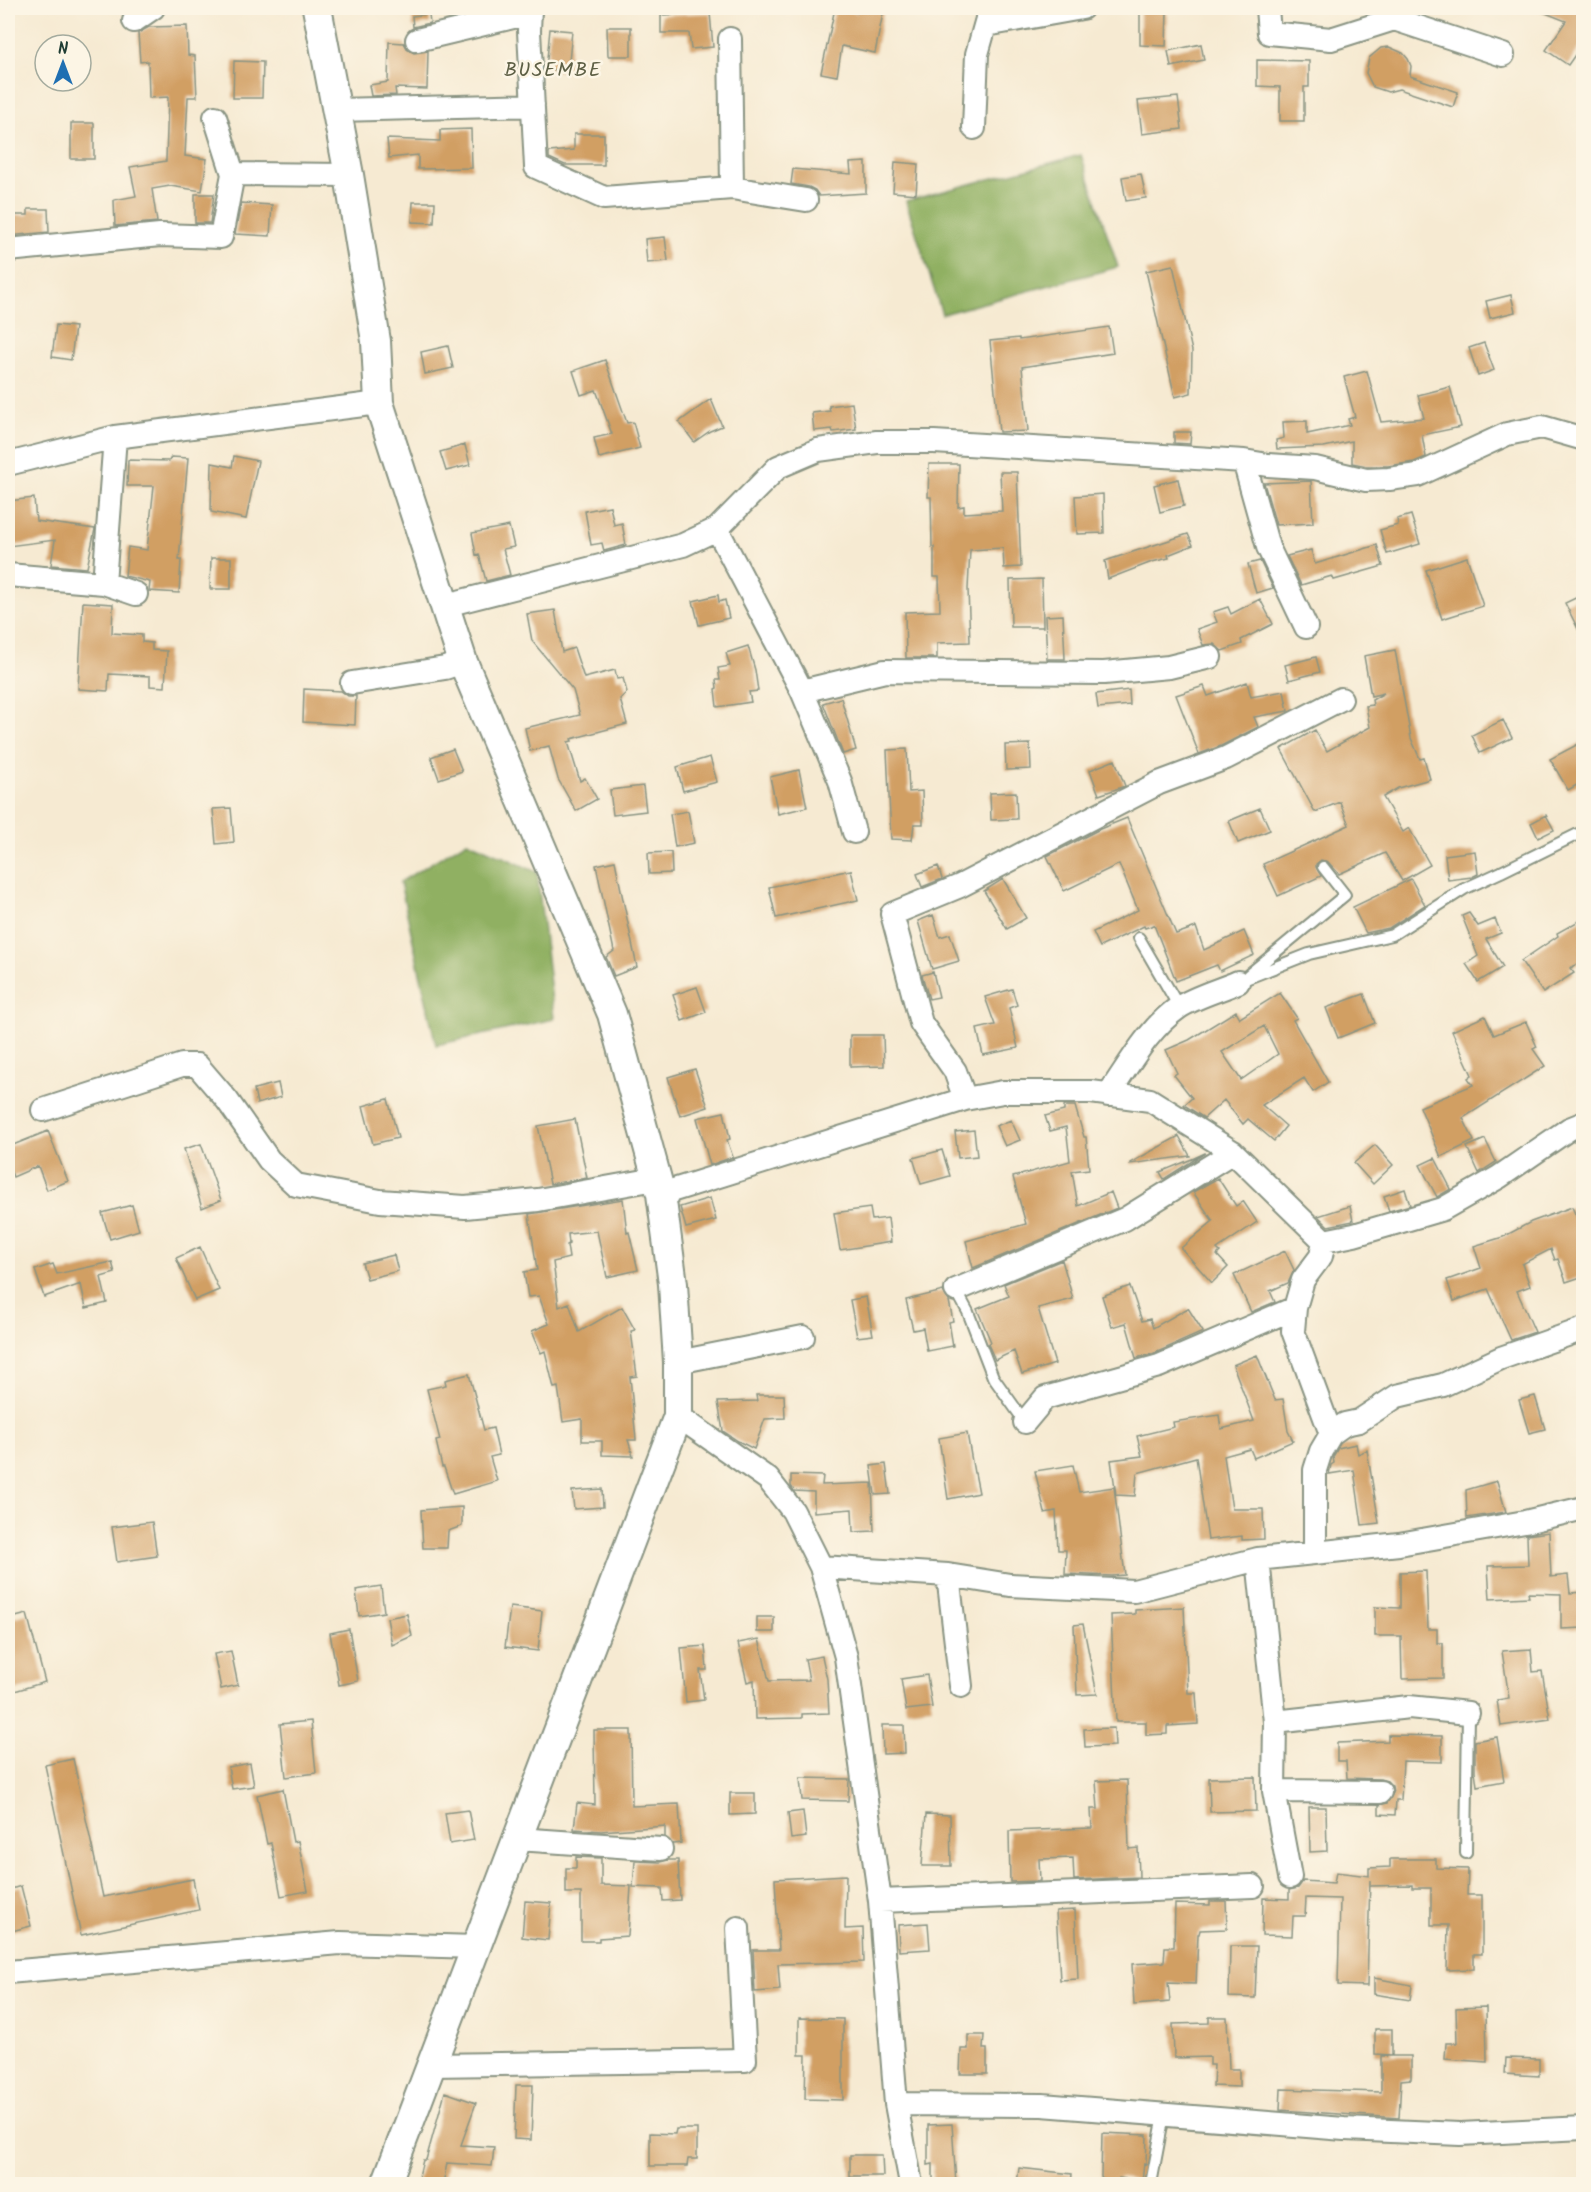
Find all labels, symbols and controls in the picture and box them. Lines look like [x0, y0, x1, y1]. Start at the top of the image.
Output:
north arrow [33, 33, 93, 93]
text: N [58, 37, 68, 62]
district label: BUSEMBE [504, 55, 602, 87]

